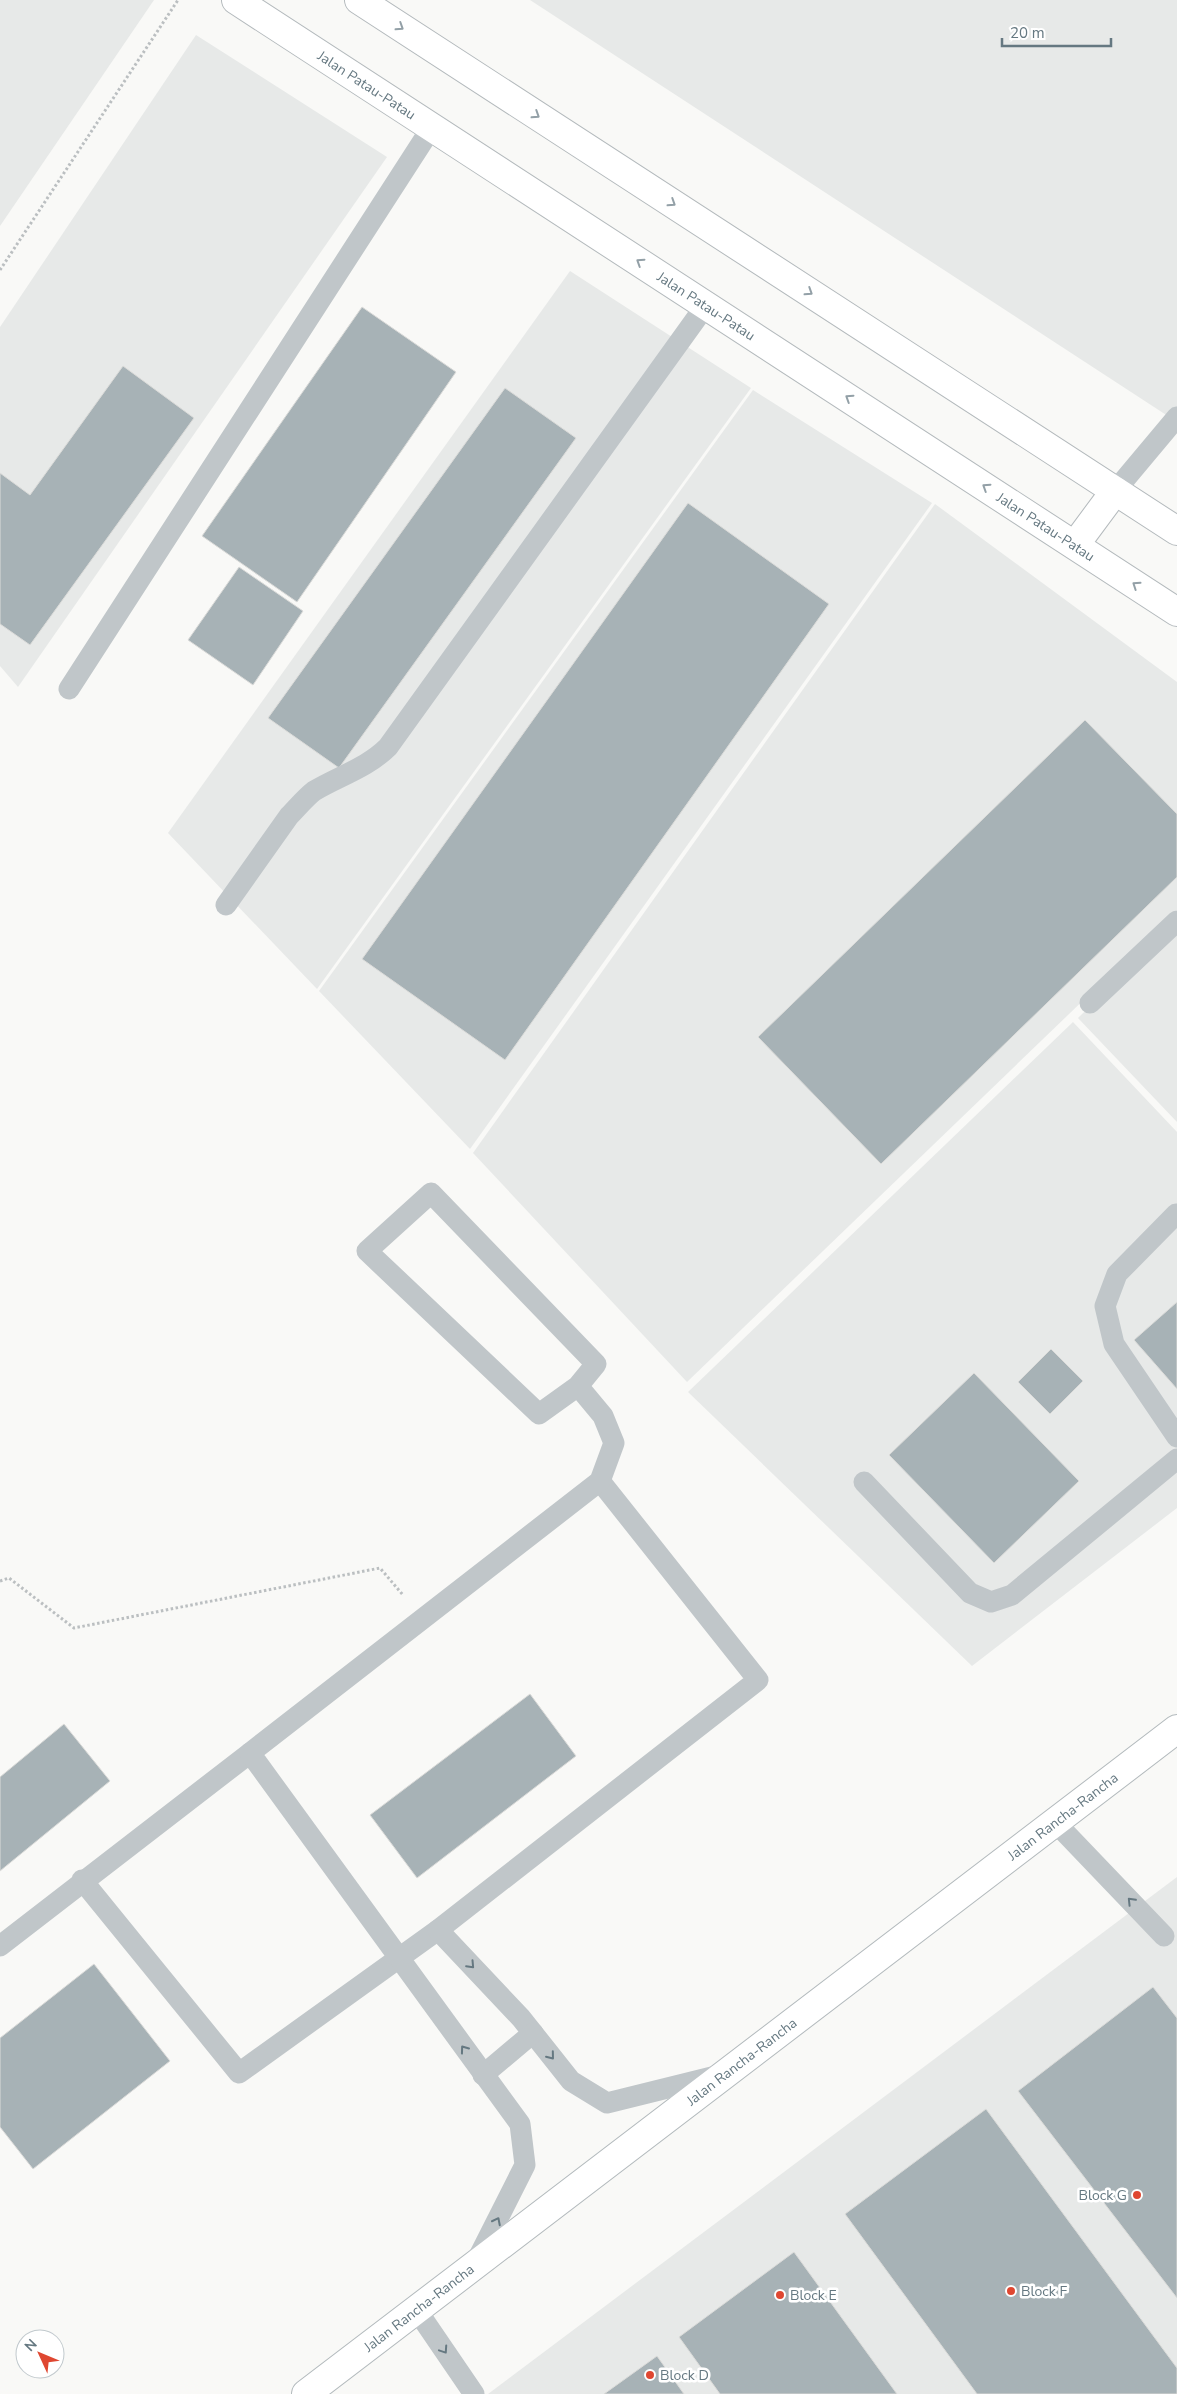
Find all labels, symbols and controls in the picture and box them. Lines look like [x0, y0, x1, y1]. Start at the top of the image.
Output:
scale bar [1002, 15, 1111, 47]
one-way arrow [394, 20, 403, 30]
text: 20 m [1010, 23, 1045, 43]
street label: Jalan Patau-Patau [313, 46, 419, 124]
one-way arrow [530, 109, 540, 118]
one-way arrow [667, 197, 676, 207]
one-way arrow [636, 259, 645, 268]
street label: Jalan Patau-Patau [652, 267, 759, 345]
one-way arrow [803, 286, 812, 295]
one-way arrow [846, 395, 855, 405]
one-way arrow [982, 483, 991, 493]
street label: Jalan Patau-Patau [992, 488, 1098, 566]
one-way arrow [1133, 582, 1142, 591]
street label: Jalan Rancha-Rancha [1003, 1768, 1122, 1866]
one-way arrow [1128, 1898, 1137, 1907]
one-way arrow [465, 1960, 474, 1969]
street label: Jalan Rancha-Rancha [682, 2014, 801, 2111]
one-way arrow [461, 2045, 470, 2055]
one-way arrow [546, 2050, 555, 2059]
place label: Block G [1078, 2186, 1127, 2205]
marker: Block G [1131, 2189, 1143, 2201]
one-way arrow [491, 2217, 501, 2226]
street label: Jalan Rancha-Rancha [359, 2260, 478, 2357]
place label: Block F [1021, 2282, 1067, 2301]
marker: Block F [1005, 2285, 1017, 2297]
place label: Block E [790, 2286, 837, 2305]
marker: Block E [774, 2289, 786, 2301]
north arrow [15, 2329, 65, 2379]
text: N [21, 2335, 41, 2356]
one-way arrow [438, 2344, 447, 2354]
place label: Block D [660, 2366, 709, 2385]
marker: Block D [644, 2369, 656, 2381]

